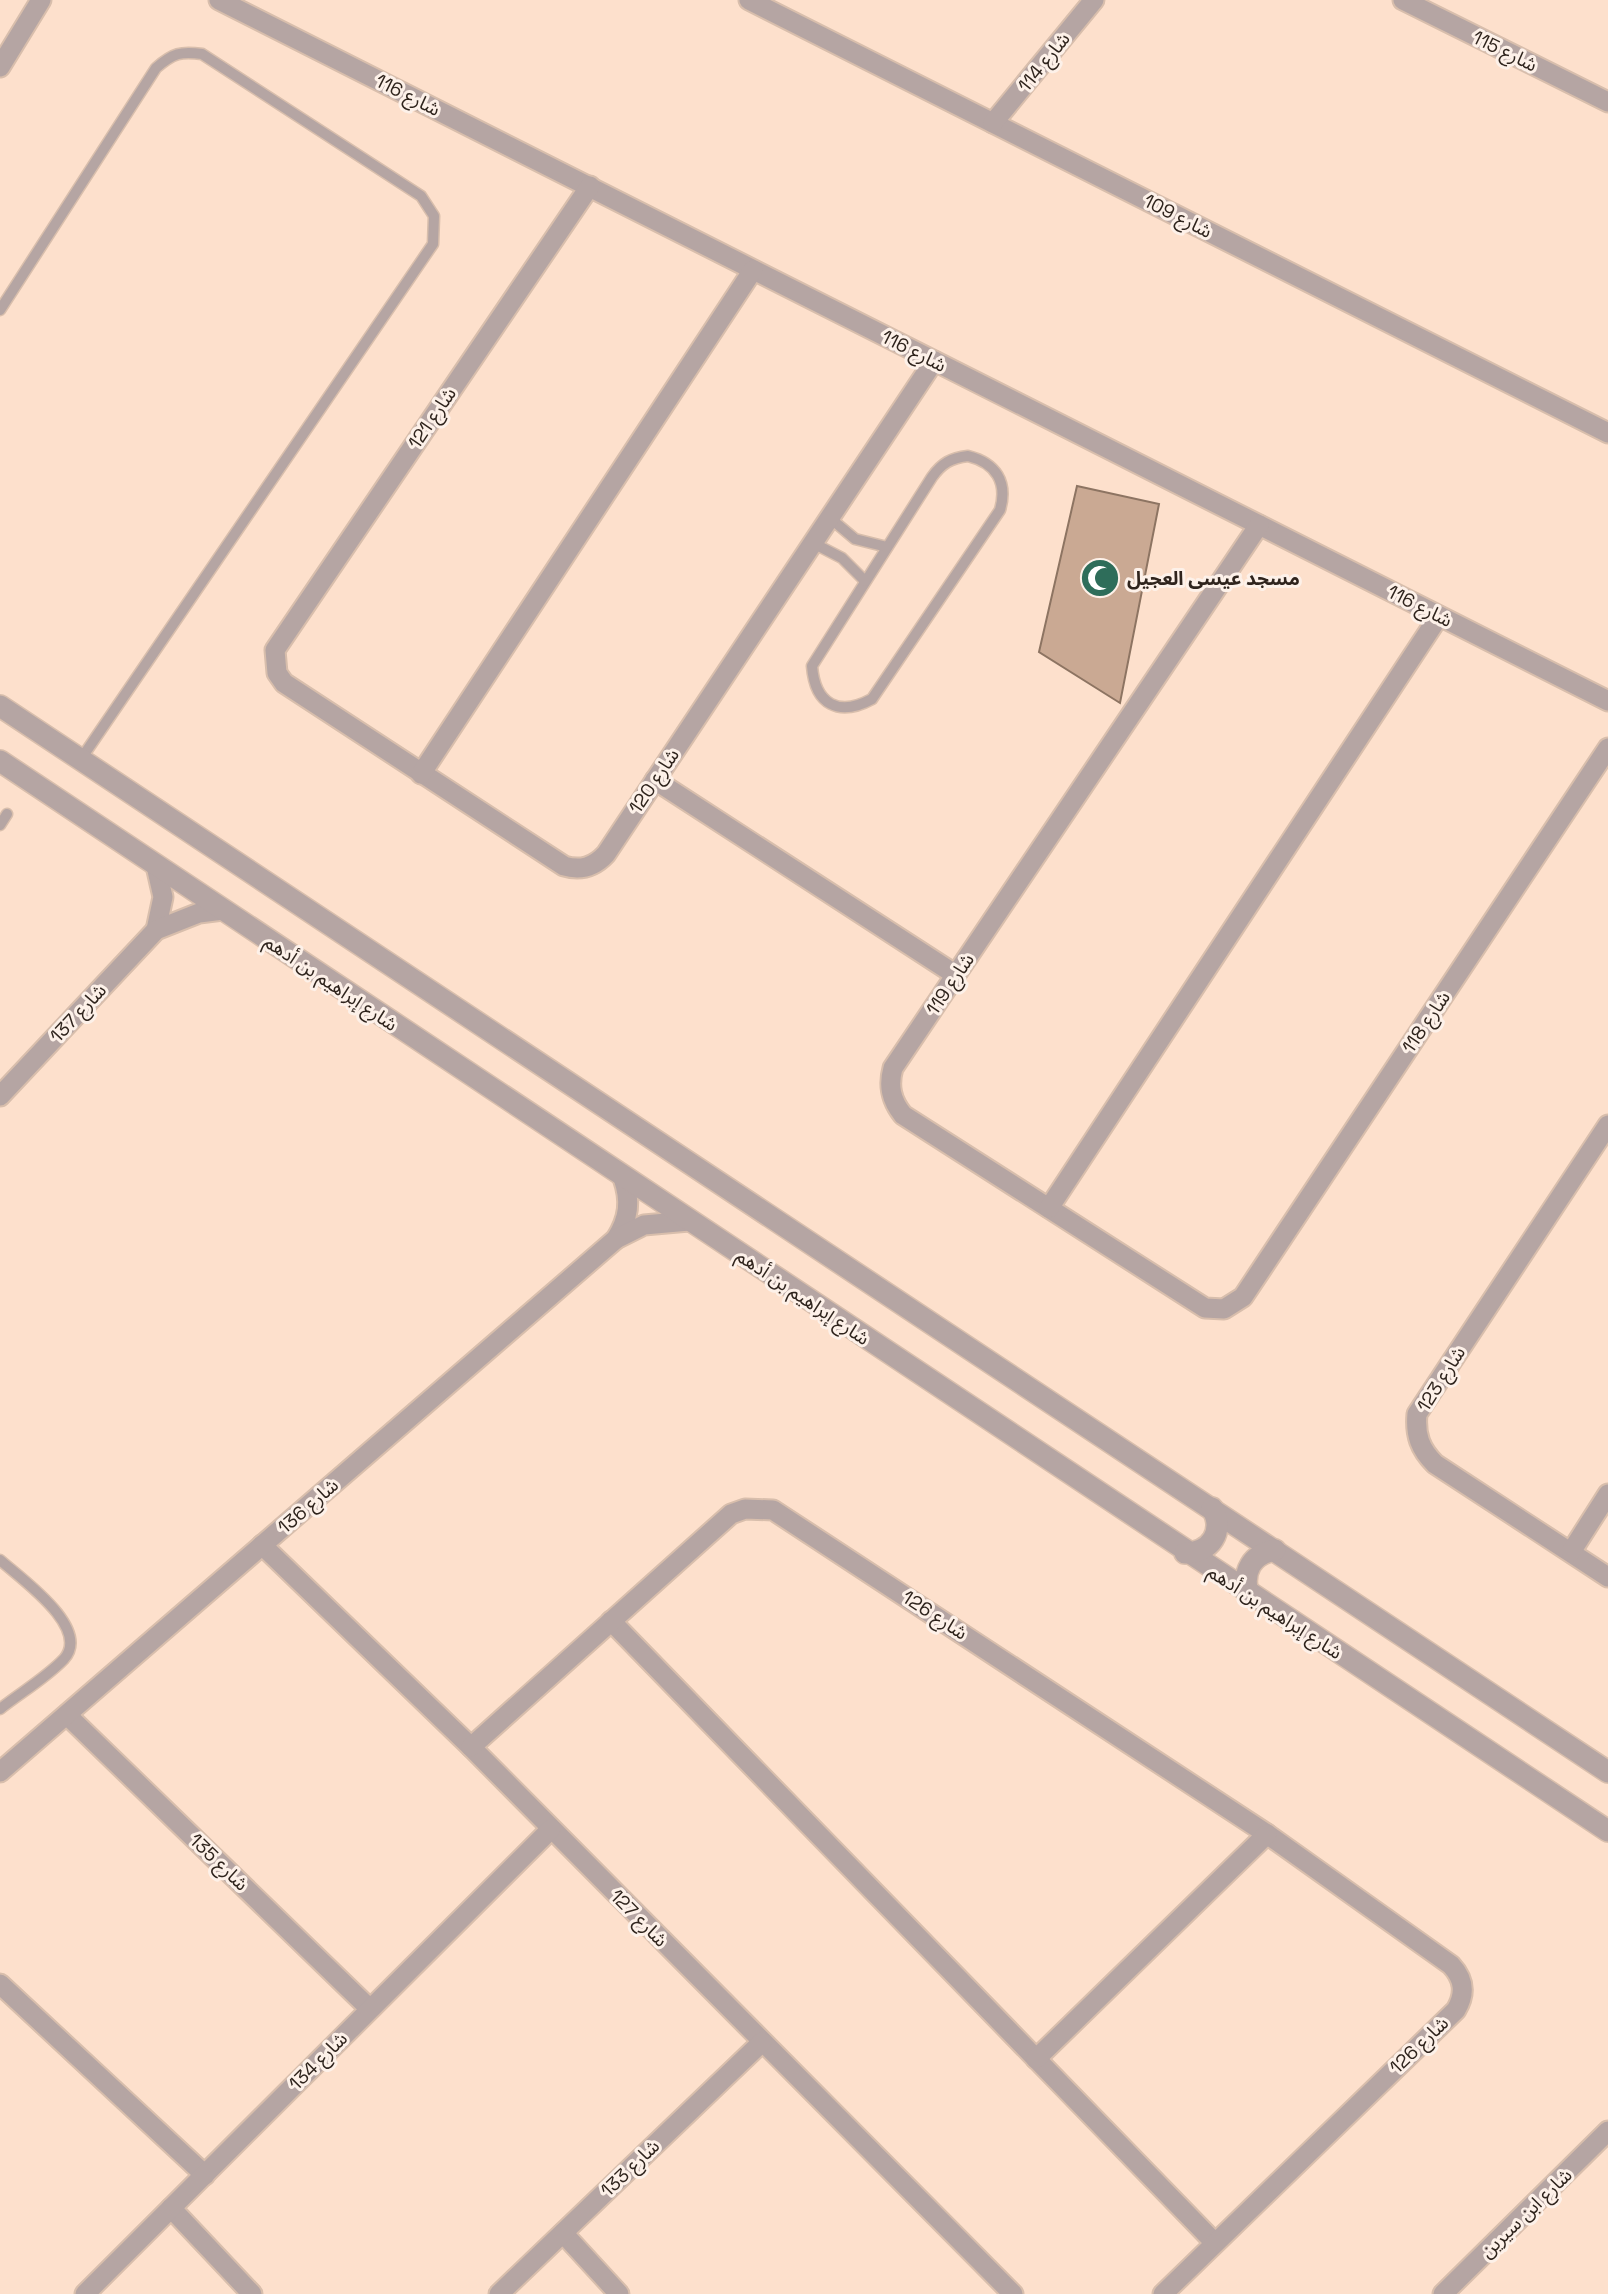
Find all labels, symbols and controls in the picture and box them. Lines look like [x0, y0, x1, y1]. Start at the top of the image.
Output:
street label: شارع 115 [1468, 25, 1542, 78]
street label: شارع 114 [1012, 27, 1076, 98]
street label: شارع 116 [371, 68, 445, 123]
street label: شارع 109 [1139, 188, 1216, 245]
street label: شارع 116 [877, 324, 951, 379]
street label: شارع 121 [402, 382, 463, 454]
mosque icon: مسجد عيسى العجيل [1079, 557, 1121, 599]
place label: مسجد عيسى العجيل [1127, 566, 1300, 591]
street label: شارع 116 [1383, 579, 1457, 634]
street label: شارع 120 [623, 744, 686, 819]
street label: شارع إبراهيم بن أدهم [258, 929, 402, 1039]
street label: شارع 119 [920, 948, 981, 1020]
street label: شارع 137 [44, 978, 112, 1049]
street label: شارع 118 [1396, 986, 1457, 1058]
street label: شارع إبراهيم بن أدهم [730, 1243, 874, 1353]
street label: شارع 123 [1411, 1342, 1472, 1417]
street label: شارع 136 [272, 1473, 344, 1540]
street label: شارع إبراهيم بن أدهم [1202, 1559, 1347, 1667]
street label: شارع 126 [897, 1585, 972, 1646]
street label: شارع 135 [183, 1828, 254, 1897]
street label: شارع 127 [604, 1884, 673, 1953]
street label: شارع 126 [1384, 2011, 1455, 2080]
street label: شارع 134 [283, 2026, 353, 2096]
street label: شارع 133 [595, 2134, 666, 2203]
street label: شارع ابن سيرين [1475, 2163, 1578, 2264]

